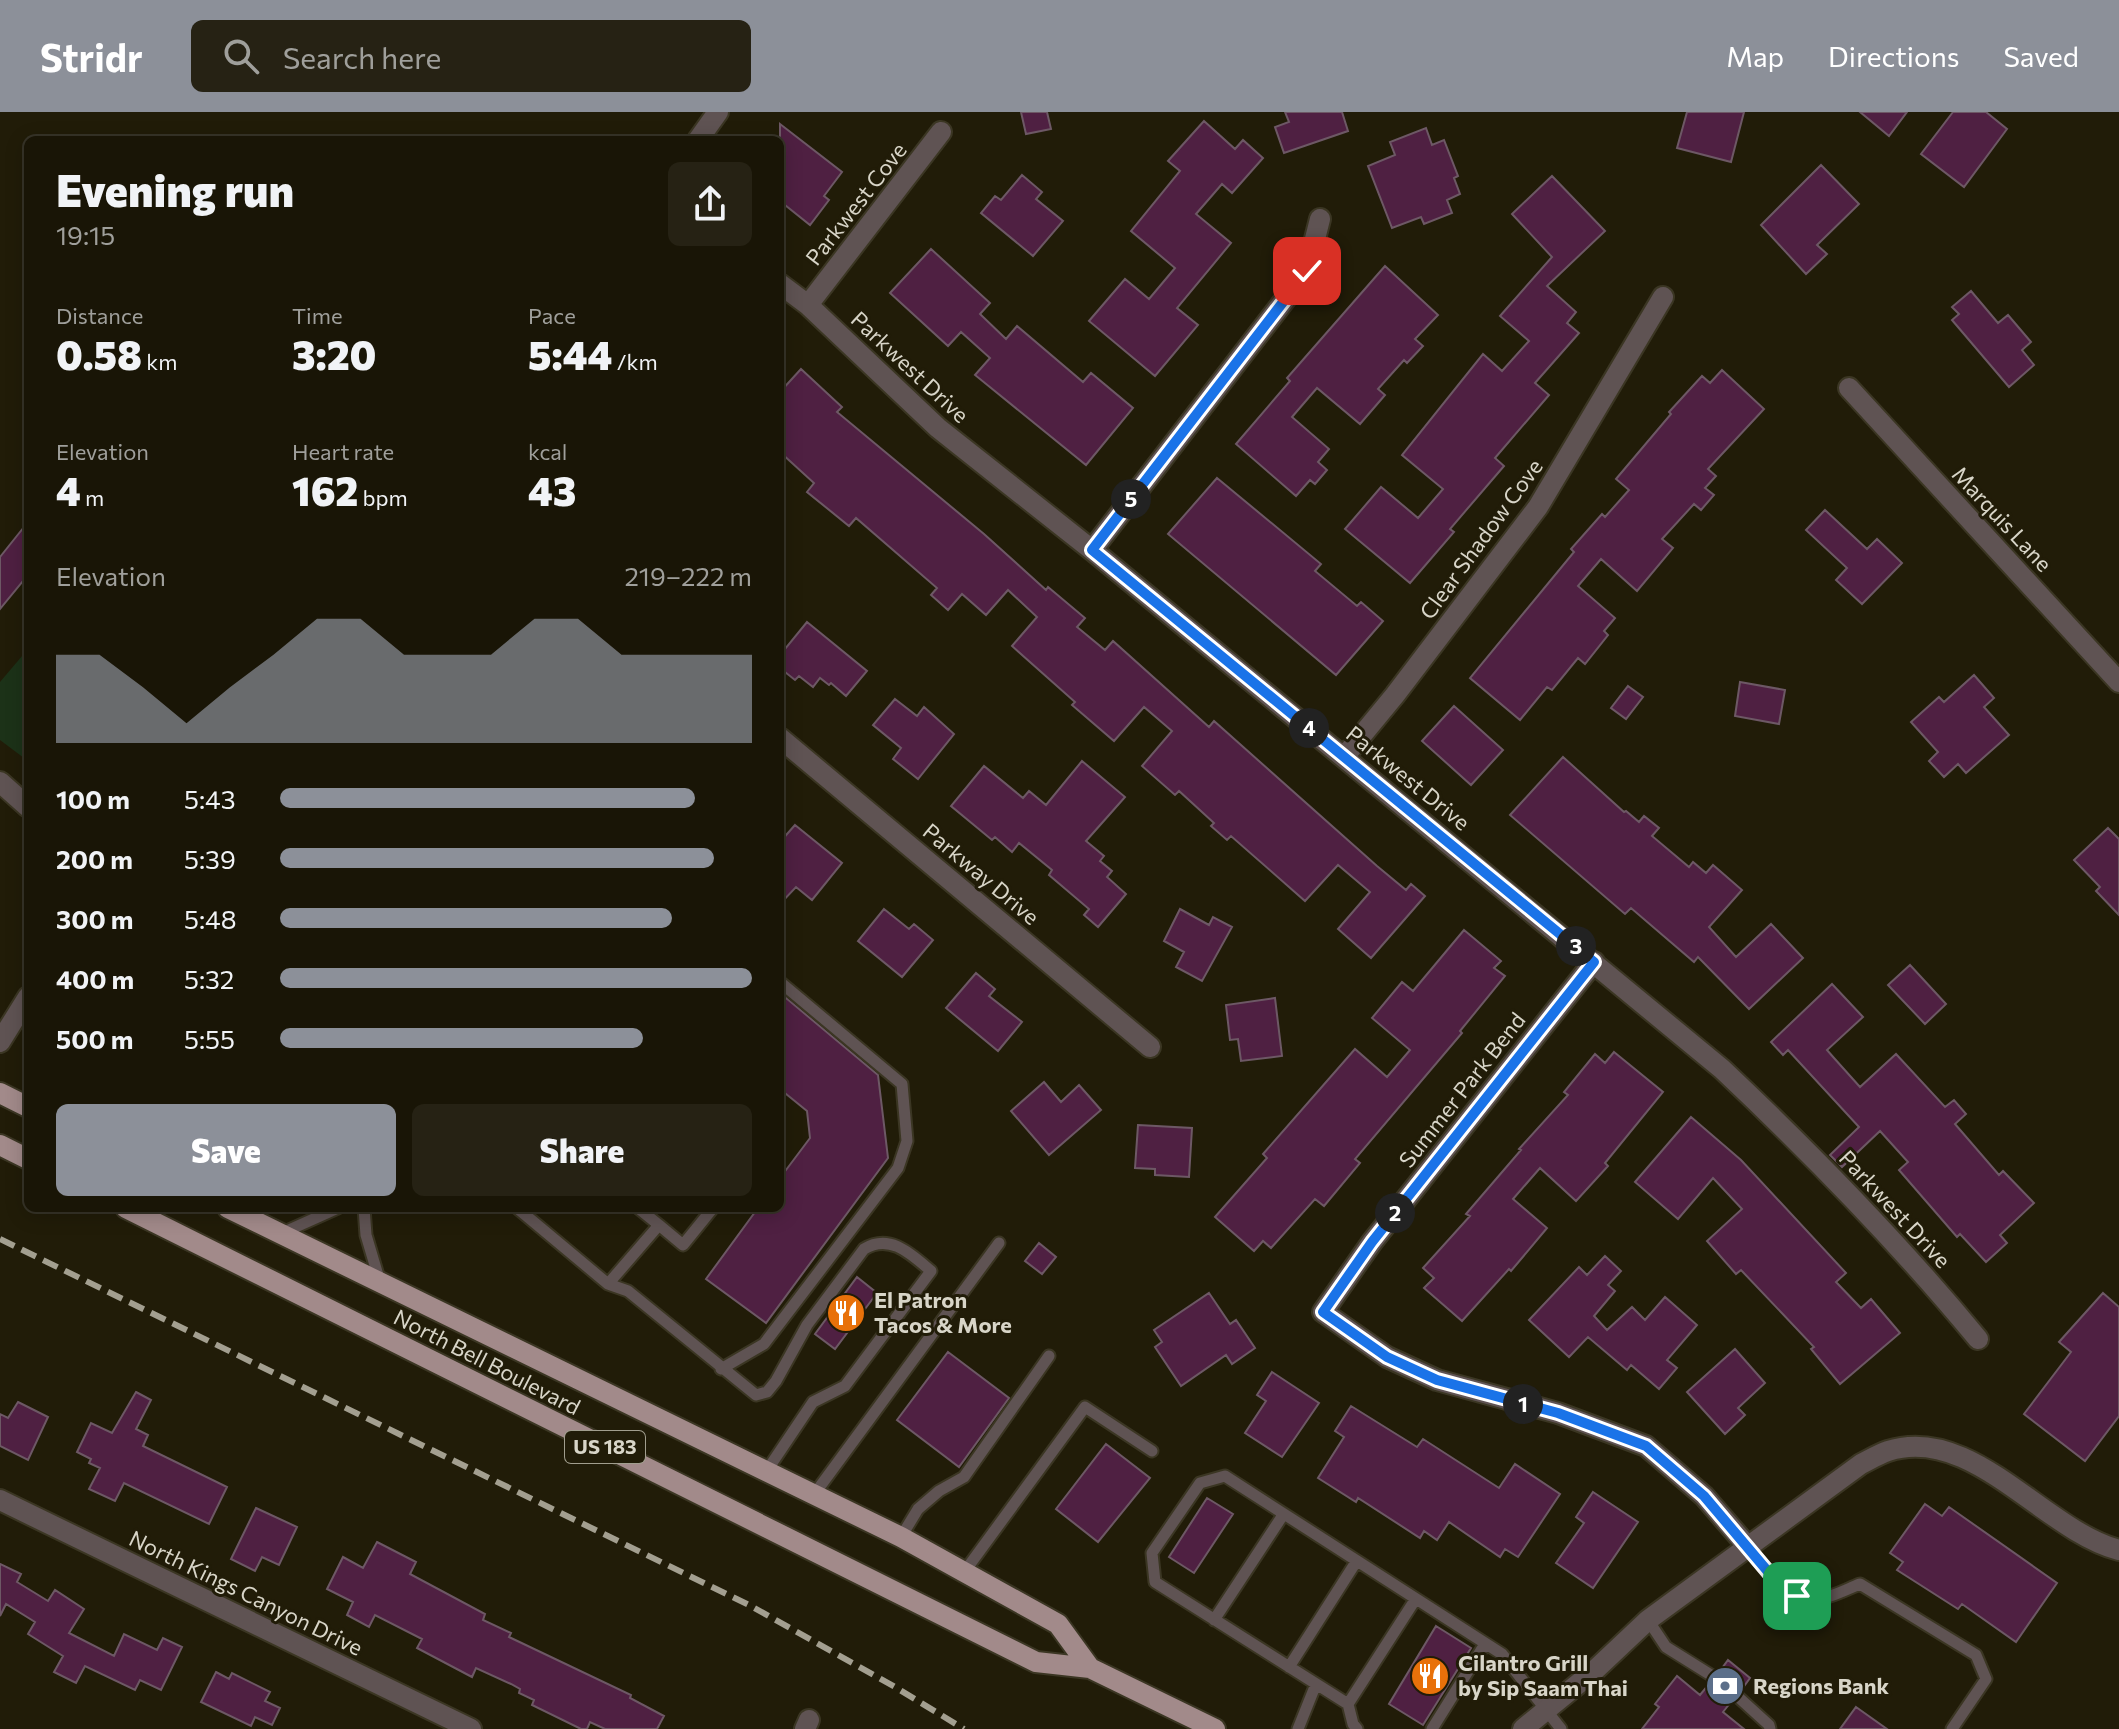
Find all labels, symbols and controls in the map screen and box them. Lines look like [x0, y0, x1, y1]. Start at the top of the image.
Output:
search box [191, 20, 751, 92]
text: Stridr [40, 33, 143, 80]
icon: search [219, 34, 263, 78]
text: Search here [283, 38, 441, 75]
text: Map [1726, 39, 1784, 73]
text: Directions [1828, 39, 1959, 73]
text: Saved [2003, 39, 2079, 73]
street label: Parkwest Cove [799, 137, 912, 270]
text: Evening run [56, 162, 294, 216]
button: share [668, 162, 752, 246]
text: 19:15 [56, 219, 115, 250]
pin [1273, 237, 1341, 305]
icon: check [1285, 249, 1329, 293]
text: Distance [56, 302, 143, 329]
text: Time [292, 302, 343, 329]
text: Pace [528, 302, 576, 329]
street label: Parkwest Drive [846, 305, 975, 428]
text: 0.58 [56, 329, 142, 378]
text: 3:20 [292, 329, 376, 378]
text: 5:44 [528, 329, 612, 378]
text: km [142, 348, 177, 375]
text: /km [612, 348, 658, 375]
text: Elevation [56, 438, 149, 465]
text: Heart rate [292, 438, 394, 465]
text: kcal [528, 438, 567, 465]
street label: Clear Shadow Cove [1413, 453, 1548, 624]
street label: Marquis Lane [1947, 460, 2058, 577]
text: 4 [56, 465, 81, 514]
text: 162 [292, 465, 358, 514]
text: 43 [528, 465, 576, 514]
pin: 5 [1111, 479, 1151, 519]
text: m [81, 484, 104, 511]
text: bpm [358, 484, 408, 511]
text: 5 [1125, 485, 1137, 512]
text: Elevation [56, 560, 166, 591]
text: 219–222 m [624, 560, 752, 591]
pin: 4 [1289, 708, 1329, 748]
text: 4 [1302, 714, 1316, 741]
street label: Parkwest Drive [1341, 720, 1476, 836]
text: 100 m [56, 783, 130, 814]
text: 5:43 [184, 783, 236, 814]
street label: Parkway Drive [918, 817, 1045, 930]
text: 200 m [56, 843, 133, 874]
text: 5:39 [184, 843, 236, 874]
text: 300 m [56, 903, 133, 934]
text: 5:48 [184, 903, 236, 934]
pin: 3 [1556, 926, 1596, 966]
text: 3 [1570, 932, 1582, 959]
text: 400 m [56, 963, 134, 994]
text: 5:32 [184, 963, 234, 994]
street label: Summer Park Bend [1393, 1007, 1531, 1173]
text: 500 m [56, 1023, 133, 1054]
text: 5:55 [184, 1023, 235, 1054]
button: Save [56, 1104, 396, 1196]
button: Share [412, 1104, 752, 1196]
street label: Parkwest Drive [1834, 1144, 1957, 1273]
pin: 2 [1375, 1193, 1415, 1233]
text: 2 [1389, 1199, 1401, 1226]
place label: El Patron Tacos & More [874, 1286, 1012, 1338]
restaurant icon: El Patron Tacos & More [825, 1292, 867, 1334]
street label: North Bell Boulevard [389, 1303, 585, 1420]
pin: 1 [1503, 1384, 1543, 1424]
text: 1 [1518, 1390, 1528, 1417]
road number: US 183 [565, 1431, 645, 1463]
street label: North Kings Canyon Drive [125, 1524, 367, 1661]
pin [1763, 1562, 1831, 1630]
icon: arrive [1775, 1574, 1819, 1618]
place label: Cilantro Grill by Sip Saam Thai [1458, 1649, 1628, 1701]
restaurant icon: Cilantro Grill by Sip Saam Thai [1409, 1655, 1451, 1697]
bank icon: Regions Bank [1704, 1665, 1746, 1707]
place label: Regions Bank [1753, 1672, 1889, 1699]

